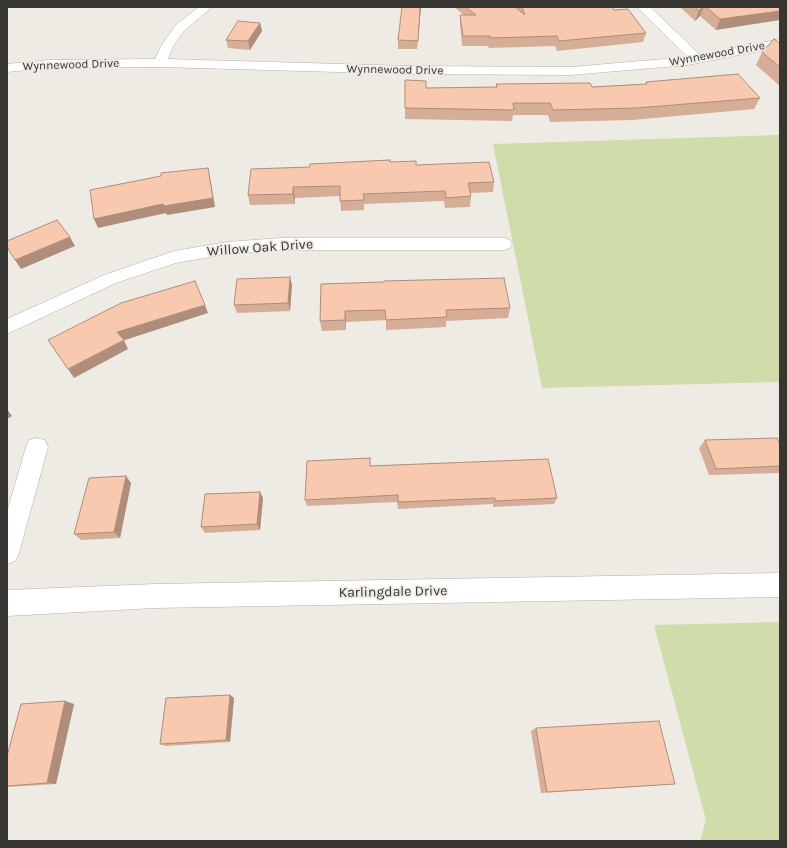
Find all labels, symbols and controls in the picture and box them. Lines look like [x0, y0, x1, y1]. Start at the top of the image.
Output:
street label: Wynnewood Drive [668, 39, 766, 69]
street label: Wynnewood Drive [22, 56, 120, 74]
street label: Wynnewood Drive [347, 62, 443, 78]
street label: Willow Oak Drive [206, 236, 314, 260]
street label: Karlingdale Drive [338, 583, 448, 601]

